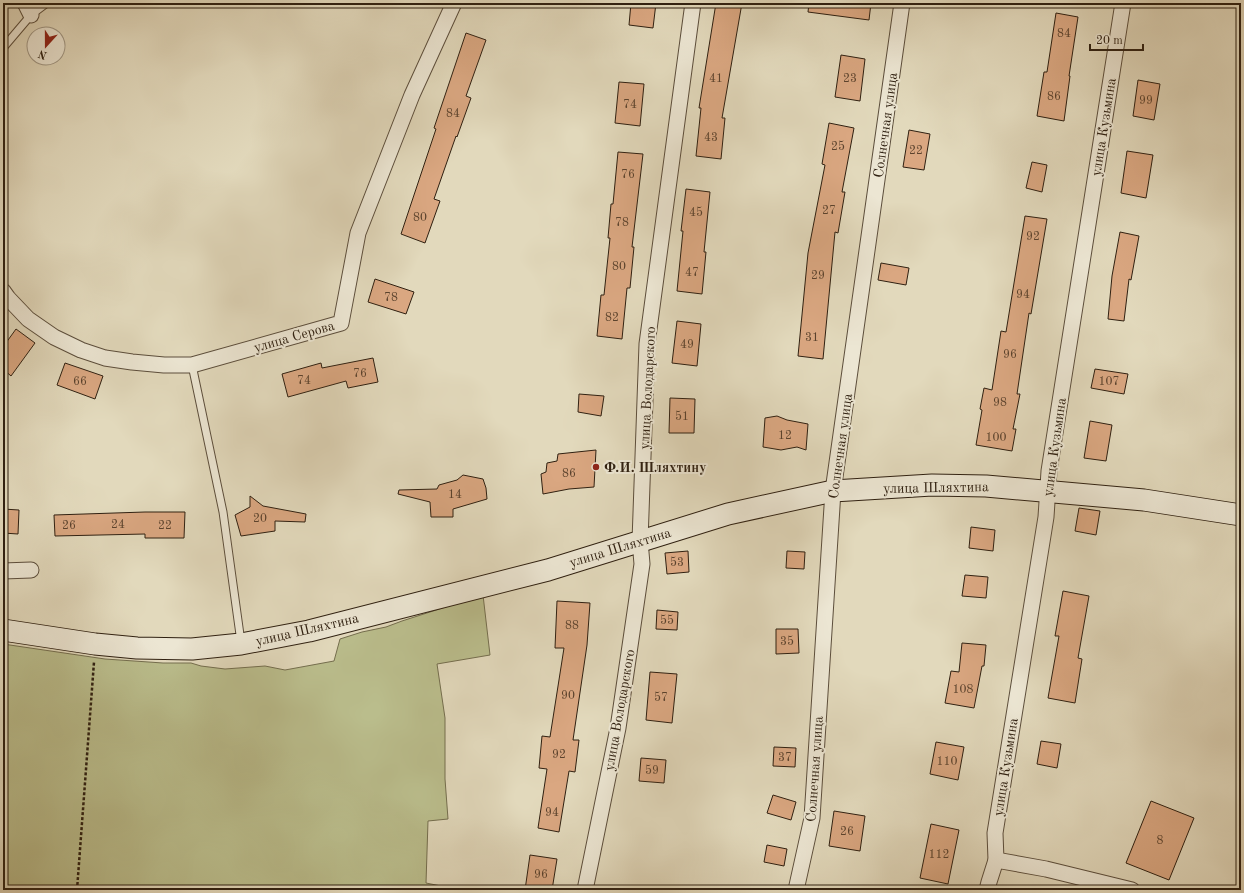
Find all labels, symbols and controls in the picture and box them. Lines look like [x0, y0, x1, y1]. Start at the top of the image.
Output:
north arrow [26, 26, 66, 66]
scale bar [1090, 26, 1143, 52]
house number: 84 [1057, 28, 1071, 40]
text: 20 m [1096, 35, 1123, 47]
text: N [37, 47, 49, 61]
street label: Солнечная улица [872, 72, 900, 179]
house number: 41 [709, 73, 723, 85]
house number: 23 [843, 73, 857, 85]
street label: улица Кузьмина [1089, 77, 1119, 177]
house number: 86 [1047, 91, 1061, 103]
house number: 99 [1139, 95, 1153, 107]
house number: 74 [623, 99, 637, 111]
house number: 84 [446, 108, 460, 120]
house number: 43 [704, 132, 718, 144]
house number: 25 [831, 140, 845, 153]
house number: 22 [909, 145, 923, 157]
house number: 76 [621, 169, 635, 181]
house number: 27 [822, 205, 836, 217]
house number: 45 [689, 206, 703, 219]
house number: 80 [413, 212, 427, 224]
house number: 78 [615, 217, 629, 229]
house number: 92 [1026, 231, 1040, 243]
house number: 80 [612, 261, 626, 273]
house number: 47 [685, 267, 699, 279]
house number: 29 [811, 270, 825, 282]
house number: 94 [1016, 289, 1030, 301]
house number: 78 [384, 292, 398, 304]
house number: 82 [605, 312, 619, 324]
street label: улица Серова [252, 319, 336, 355]
street label: улица Володарского [638, 326, 658, 450]
house number: 31 [805, 332, 819, 344]
house number: 49 [680, 339, 694, 351]
house number: 96 [1003, 349, 1017, 361]
house number: 76 [353, 368, 367, 380]
house number: 74 [297, 375, 311, 387]
house number: 66 [73, 376, 87, 388]
house number: 107 [1099, 376, 1119, 388]
street label: Солнечная улица [827, 393, 855, 500]
house number: 98 [993, 397, 1007, 409]
street label: улица Кузьмина [1041, 397, 1069, 497]
house number: 51 [675, 410, 689, 423]
house number: 12 [778, 430, 792, 442]
house number: 100 [986, 432, 1006, 444]
place label: Ф.И. Шляхтину [604, 461, 707, 475]
marker: Ф.И. Шляхтину [591, 462, 601, 472]
house number: 86 [562, 468, 576, 480]
street label: улица Шляхтина [883, 480, 989, 496]
house number: 14 [448, 489, 462, 501]
house number: 20 [253, 513, 267, 525]
house number: 24 [111, 519, 125, 531]
house number: 26 [62, 520, 76, 532]
house number: 22 [158, 520, 172, 532]
street label: улица Шляхтина [568, 526, 673, 570]
house number: 53 [670, 556, 684, 569]
street label: улица Шляхтина [254, 611, 360, 649]
house number: 55 [660, 614, 674, 627]
house number: 88 [565, 620, 579, 632]
house number: 35 [780, 635, 794, 648]
street label: улица Володарского [602, 648, 638, 772]
house number: 108 [953, 684, 973, 696]
house number: 90 [561, 690, 575, 702]
house number: 57 [654, 691, 668, 704]
street label: Солнечная улица [804, 716, 826, 822]
street label: улица Кузьмина [991, 717, 1021, 817]
house number: 92 [552, 749, 566, 761]
house number: 37 [778, 752, 792, 764]
house number: 110 [937, 756, 957, 768]
house number: 59 [645, 764, 659, 777]
house number: 94 [545, 807, 559, 819]
house number: 26 [840, 826, 854, 838]
house number: 8 [1157, 835, 1164, 847]
house number: 112 [929, 849, 949, 861]
house number: 96 [534, 869, 548, 881]

